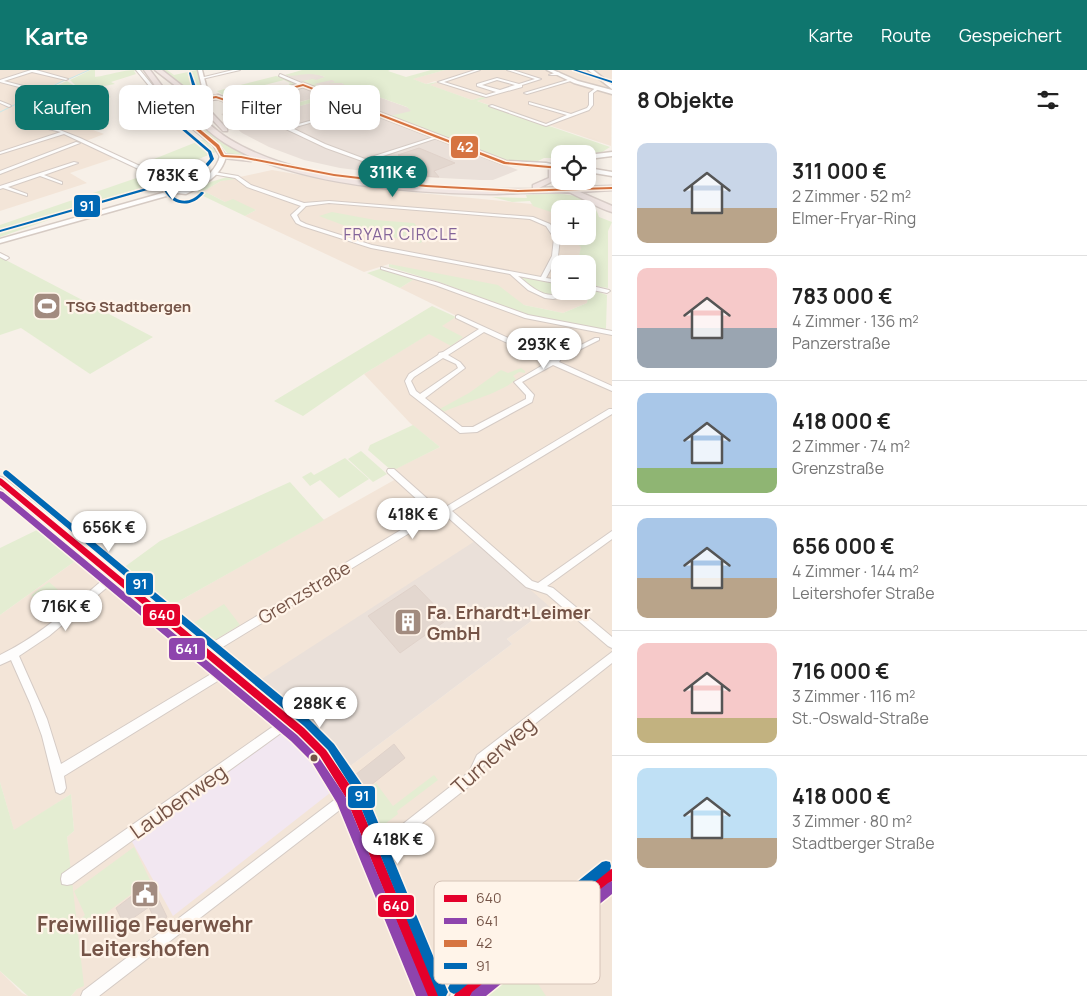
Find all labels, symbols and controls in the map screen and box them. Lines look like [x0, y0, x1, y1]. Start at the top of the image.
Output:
text: Karte [25, 19, 88, 52]
text: Karte [808, 23, 853, 47]
text: Route [881, 23, 931, 47]
text: Gespeichert [959, 23, 1062, 47]
chip: Kaufen [15, 85, 109, 130]
chip: Mieten [119, 85, 213, 130]
chip: Filter [223, 85, 300, 130]
chip: Neu [310, 85, 380, 130]
text: 8 Objekte [637, 86, 734, 114]
icon: filters [1034, 86, 1062, 114]
line badge: 42 [450, 135, 479, 159]
text: 42 [457, 137, 473, 156]
map controls [551, 145, 596, 300]
button: locate [551, 145, 596, 190]
pin: 311K € [352, 156, 434, 198]
text: 311 000 € [792, 157, 887, 185]
pin: 783K € [132, 158, 214, 201]
text: 311K € [369, 161, 417, 183]
icon: home [677, 163, 737, 223]
text: 783K € [147, 164, 199, 186]
text: 2 Zimmer · 52 m² [792, 185, 911, 207]
line badge: 91 [73, 194, 101, 218]
text: 91 [80, 196, 94, 215]
button: + [551, 200, 596, 245]
text: Elmer-Fryar-Ring [792, 207, 916, 229]
district label: FRYAR CIRCLE [343, 223, 459, 245]
button: − [551, 255, 596, 300]
text: 783 000 € [792, 282, 892, 310]
icon: home [677, 288, 737, 348]
sports icon: TSG Stadtbergen [32, 291, 62, 321]
place label: TSG Stadtbergen [66, 296, 191, 317]
text: 4 Zimmer · 136 m² [792, 310, 919, 332]
pin: 293K € [503, 328, 585, 370]
text: Panzerstraße [792, 332, 890, 354]
text: 293K € [518, 333, 570, 355]
text: 418 000 € [792, 407, 891, 435]
icon: home [677, 413, 737, 473]
text: 2 Zimmer · 74 m² [792, 435, 910, 457]
text: Grenzstraße [792, 457, 884, 479]
pin: 418K € [372, 498, 454, 540]
text: 418K € [388, 503, 438, 525]
pin: 656K € [68, 510, 150, 553]
text: 656K € [82, 516, 136, 538]
text: 656 000 € [792, 532, 895, 560]
icon: home [677, 538, 737, 598]
street label: Grenzstraße [253, 555, 355, 629]
text: 4 Zimmer · 144 m² [792, 560, 919, 582]
line badge: 91 [125, 572, 154, 596]
text: 91 [133, 574, 147, 593]
text: Leitershofer Straße [792, 582, 935, 604]
pin: 716K € [25, 590, 107, 632]
text: 716K € [41, 595, 91, 617]
place label: Fa. Erhardt+Leimer GmbH [427, 600, 591, 645]
line badge: 640 [142, 603, 181, 627]
text: 640 [149, 605, 175, 624]
building icon: Fa. Erhardt+Leimer GmbH [393, 607, 423, 637]
line badge: 641 [168, 637, 206, 661]
text: 641 [175, 639, 199, 658]
text: 716 000 € [792, 657, 890, 685]
icon: home [677, 663, 737, 723]
text: 3 Zimmer · 116 m² [792, 685, 915, 707]
pin: 288K € [279, 686, 361, 729]
text: 288K € [293, 692, 347, 714]
text: St.-Oswald-Straße [792, 707, 929, 729]
street label: Turnerweg [445, 710, 541, 800]
unlabelled marker [309, 753, 319, 763]
street label: Laubenweg [124, 757, 232, 845]
text: 418 000 € [792, 782, 891, 810]
line badge: 91 [347, 785, 376, 809]
text: 91 [355, 786, 369, 805]
icon: home [677, 788, 737, 848]
text: 3 Zimmer · 80 m² [792, 810, 912, 832]
pin: 418K € [357, 822, 439, 865]
text: 418K € [373, 828, 423, 850]
text: Stadtberger Straße [792, 832, 935, 854]
public building icon: Freiwillige Feuerwehr Leitershofen [130, 879, 160, 909]
legend [434, 881, 600, 984]
text: 640 [476, 888, 501, 907]
line badge: 640 [377, 894, 415, 918]
text: 640 [383, 896, 409, 915]
place label: Freiwillige Feuerwehr Leitershofen [37, 910, 253, 962]
text: 641 [476, 911, 498, 930]
text: 42 [476, 933, 492, 952]
text: 91 [476, 956, 490, 975]

